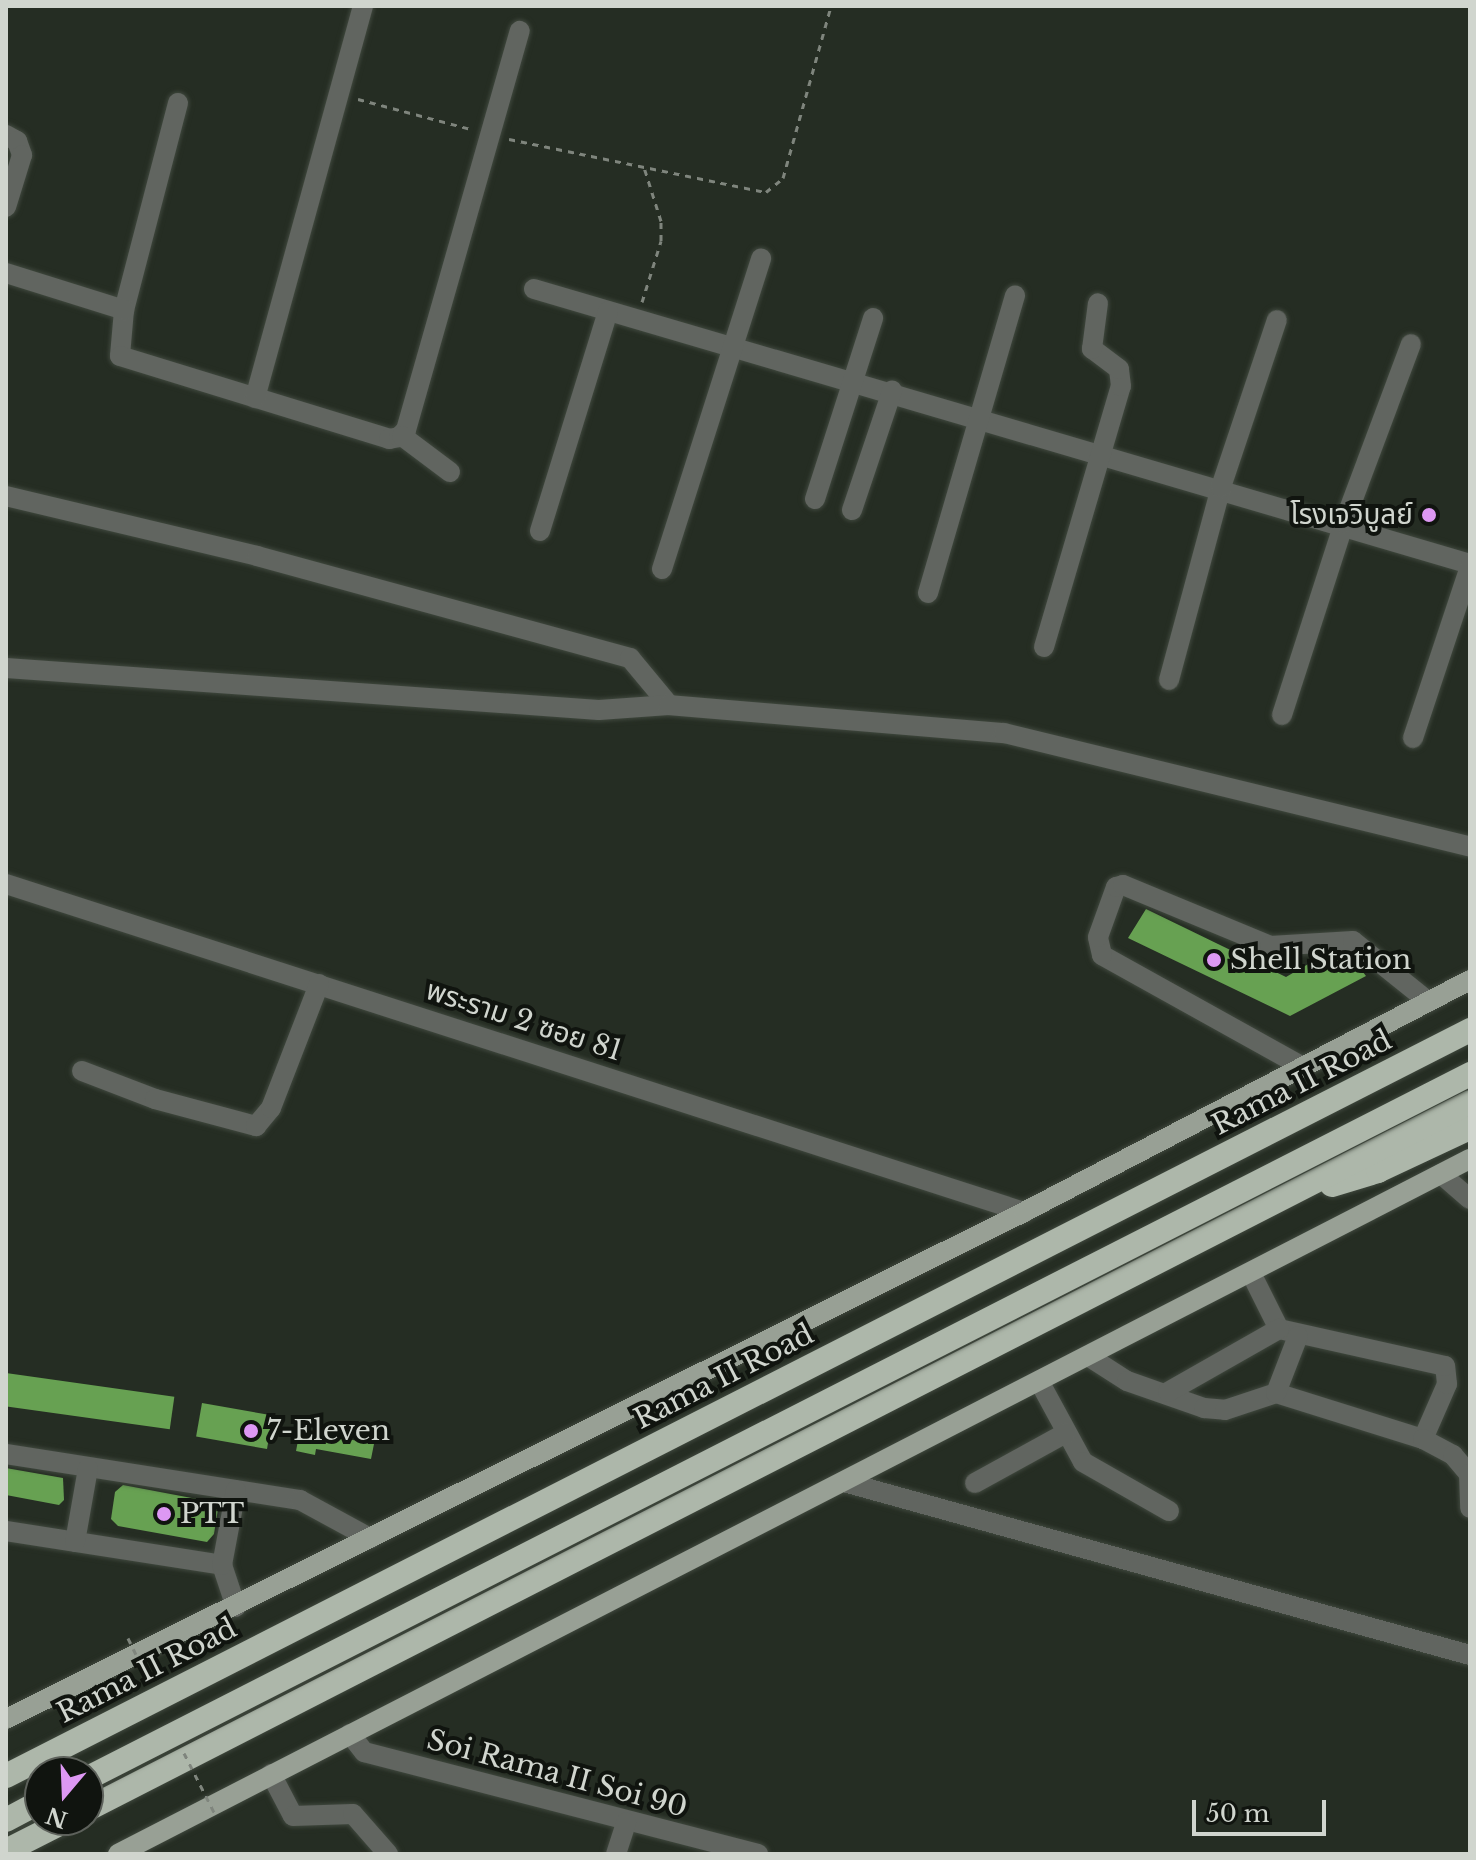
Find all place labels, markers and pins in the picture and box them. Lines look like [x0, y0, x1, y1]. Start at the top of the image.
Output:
place label: โรงเจวิบูลย์ [1290, 498, 1413, 532]
marker: โรงเจวิบูลย์ [1420, 506, 1438, 524]
place label: Shell Station [1230, 943, 1411, 977]
marker: Shell Station [1205, 951, 1223, 969]
place label: 7-Eleven [267, 1414, 390, 1448]
marker: 7-Eleven [242, 1422, 260, 1440]
place label: PTT [180, 1497, 244, 1531]
marker: PTT [155, 1505, 173, 1523]

